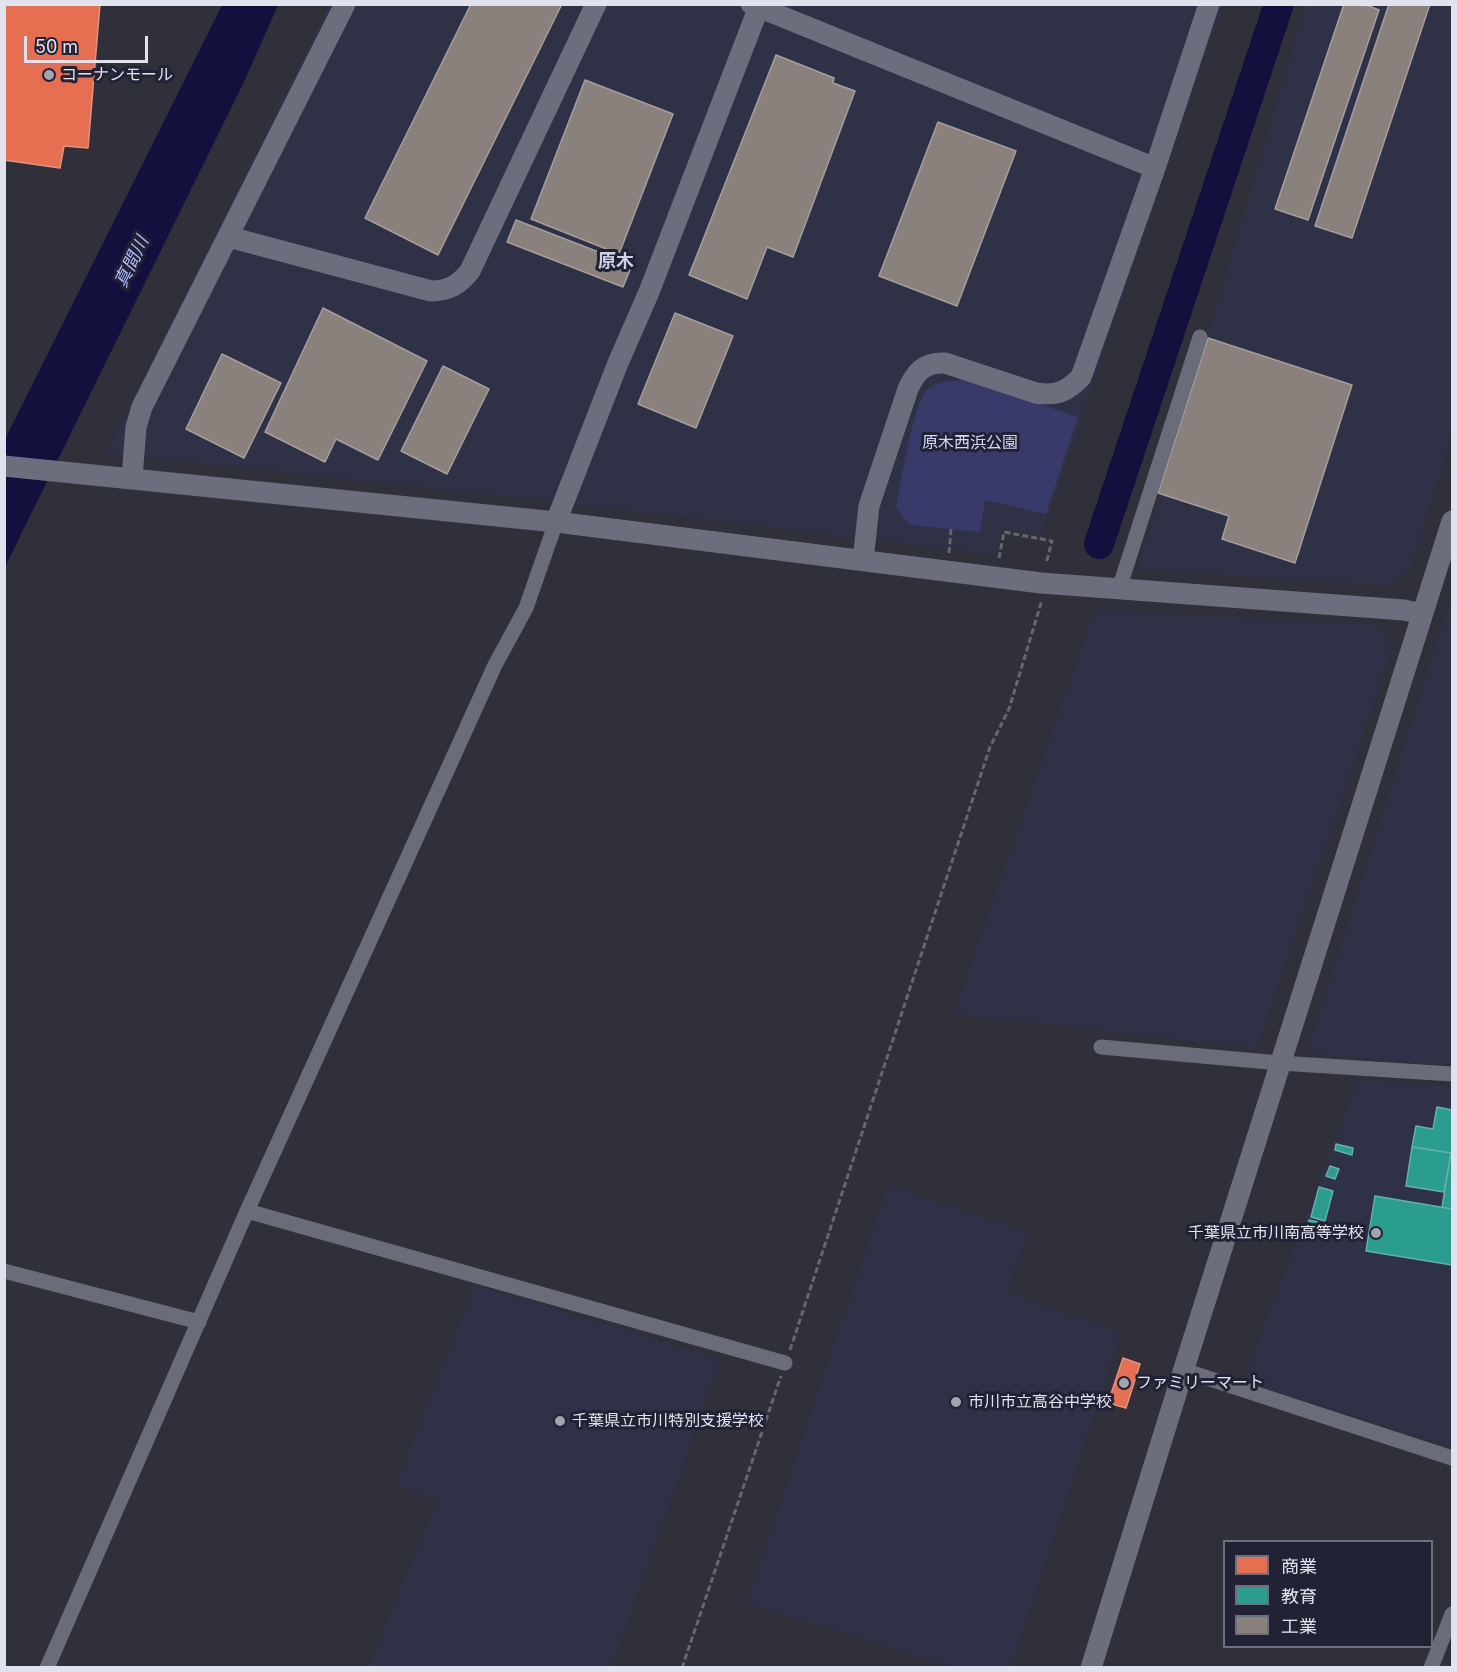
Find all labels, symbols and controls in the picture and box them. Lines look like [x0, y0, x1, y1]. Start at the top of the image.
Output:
scale bar [27, 24, 152, 62]
text: 50 m [35, 36, 78, 57]
place label: コーナンモール [61, 65, 173, 85]
marker: コーナンモール [42, 68, 56, 82]
water label: 真間川 [110, 233, 154, 291]
district label: 原木 [598, 251, 634, 273]
park label: 原木西浜公園 [922, 433, 1018, 453]
place label: 千葉県立市川南高等学校 [1188, 1223, 1364, 1243]
marker: 千葉県立市川南高等学校 [1369, 1226, 1383, 1240]
place label: ファミリーマート [1136, 1373, 1264, 1393]
marker: ファミリーマート [1117, 1376, 1131, 1390]
place label: 市川市立高谷中学校 [968, 1392, 1112, 1412]
marker: 市川市立高谷中学校 [949, 1395, 963, 1409]
place label: 千葉県立市川特別支援学校 [572, 1411, 764, 1431]
marker: 千葉県立市川特別支援学校 [553, 1414, 567, 1428]
legend [1223, 1540, 1433, 1648]
text: 商業 [1281, 1556, 1317, 1577]
text: 教育 [1281, 1586, 1317, 1607]
text: 工業 [1281, 1616, 1317, 1637]

